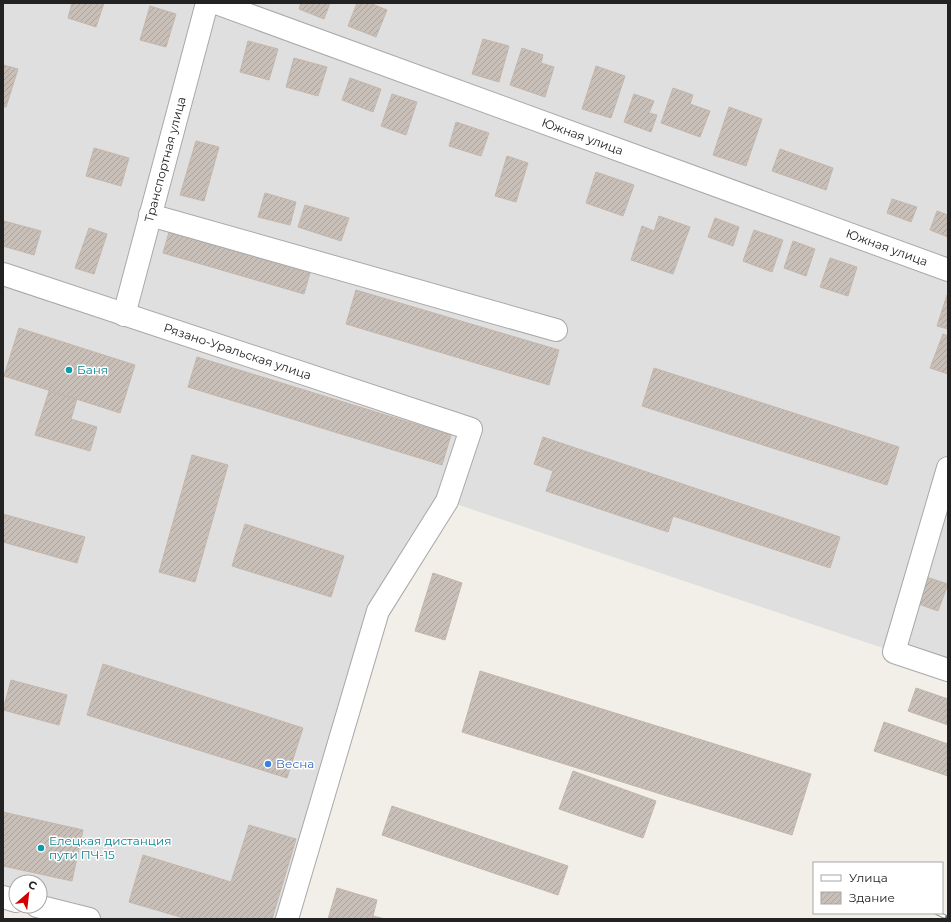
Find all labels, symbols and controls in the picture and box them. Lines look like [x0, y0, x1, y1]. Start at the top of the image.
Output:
street label: Транспортная улица [141, 95, 189, 224]
street label: Южная улица [540, 114, 625, 158]
street label: Южная улица [844, 225, 930, 269]
street label: Рязано-Уральская улица [162, 320, 314, 383]
place label: Баня [77, 362, 108, 377]
marker: Баня [64, 365, 74, 375]
place label: Весна [276, 756, 314, 771]
marker: Весна [263, 759, 273, 769]
place label: Елецкая дистанция пути ПЧ-15 [49, 833, 172, 862]
marker: Елецкая дистанция пути ПЧ-15 [36, 843, 46, 853]
legend [813, 862, 943, 914]
text: Улица [849, 870, 888, 885]
north arrow [8, 874, 48, 914]
text: С [26, 877, 40, 893]
text: Здание [849, 890, 895, 905]

